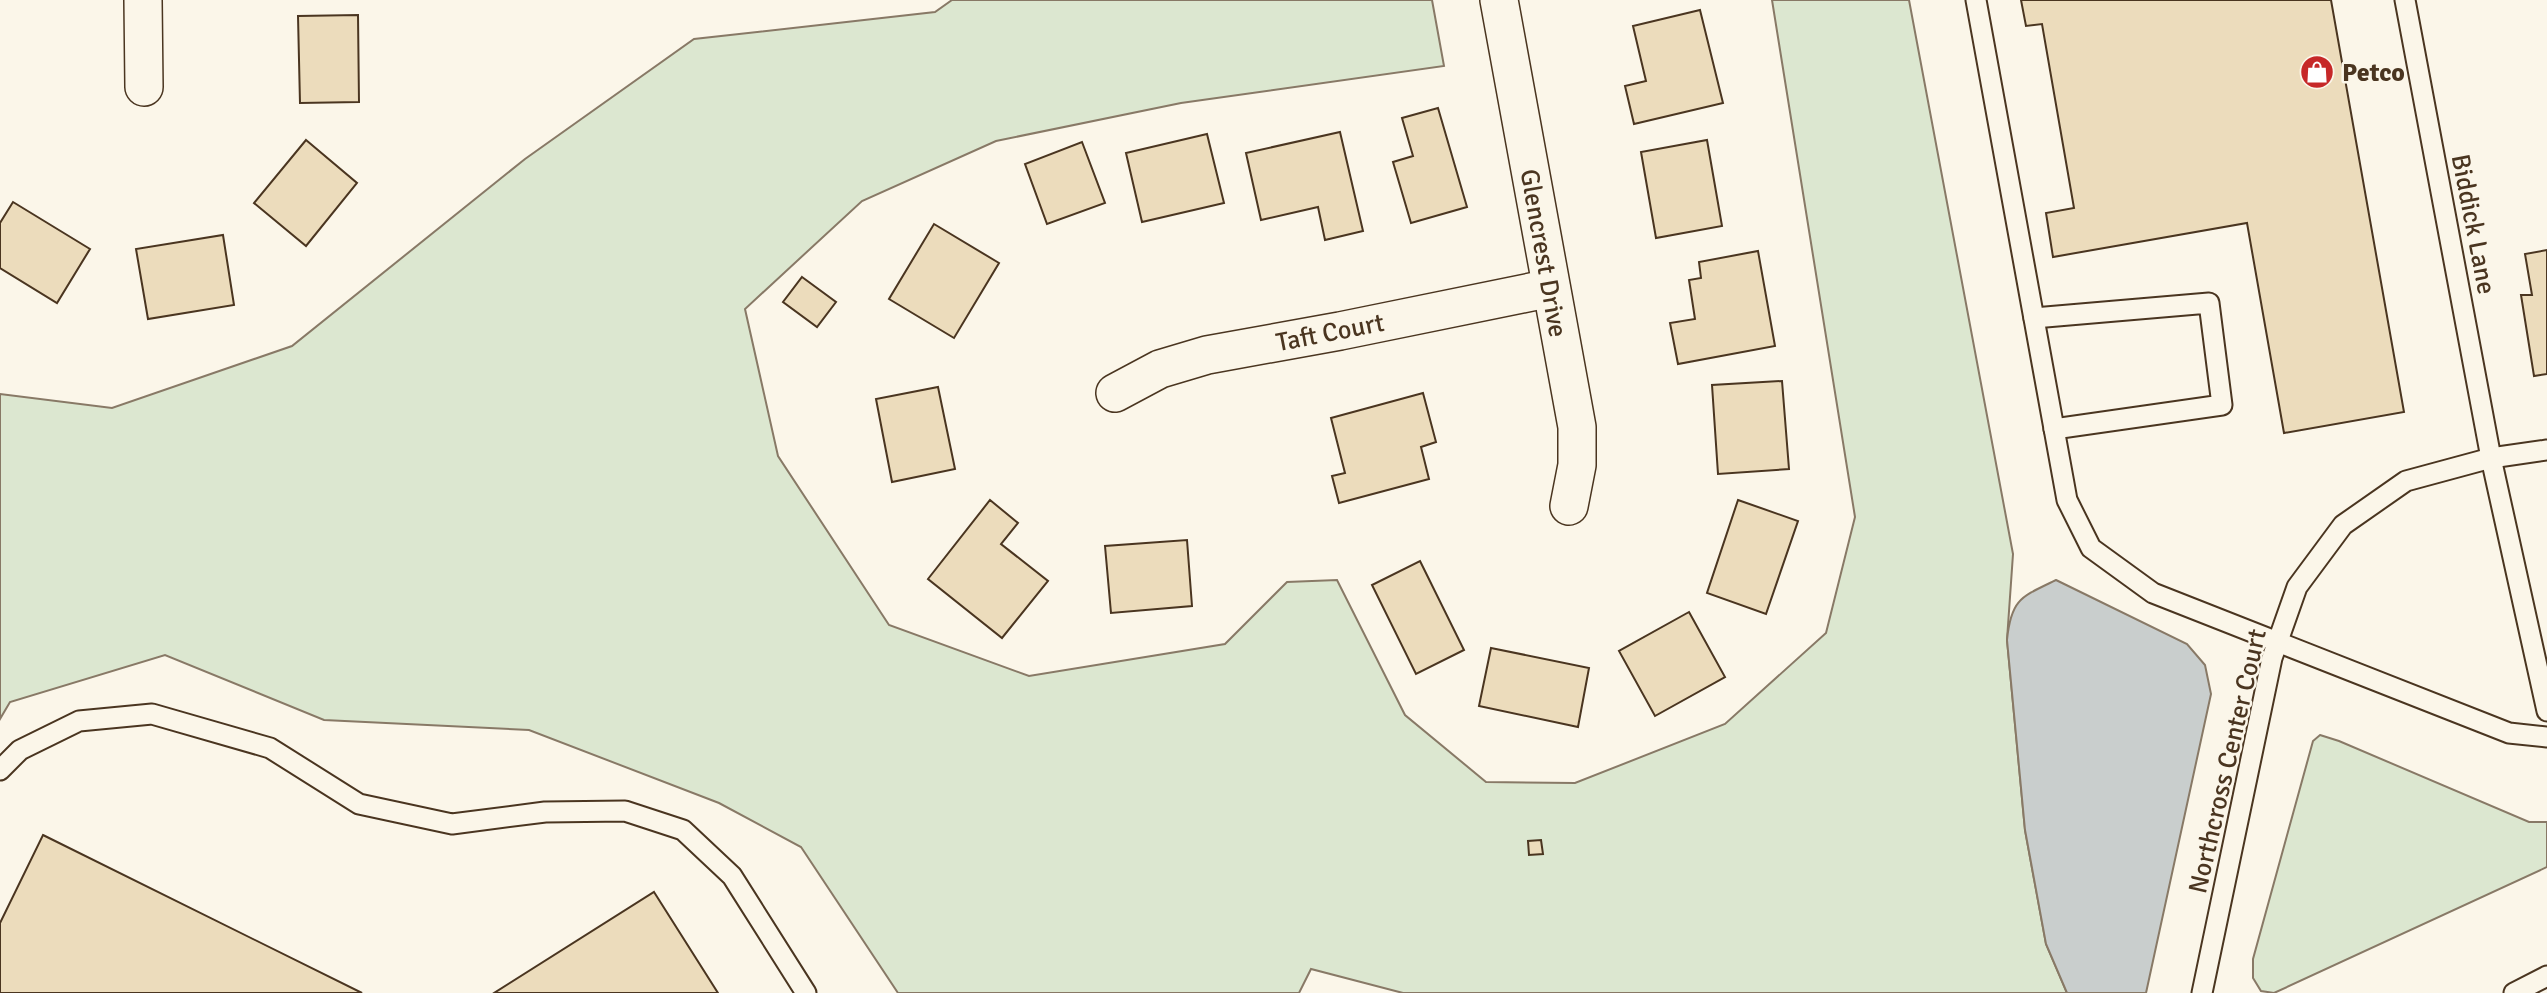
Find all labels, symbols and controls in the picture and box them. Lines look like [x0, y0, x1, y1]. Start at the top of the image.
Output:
shop icon: Petco [2298, 53, 2336, 91]
place label: Petco [2342, 57, 2405, 89]
street label: Biddick Lane [2444, 151, 2502, 297]
street label: Glencrest Drive [1512, 167, 1574, 340]
street label: Taft Court [1274, 307, 1387, 359]
street label: Northcross Center Court [2182, 626, 2274, 896]

